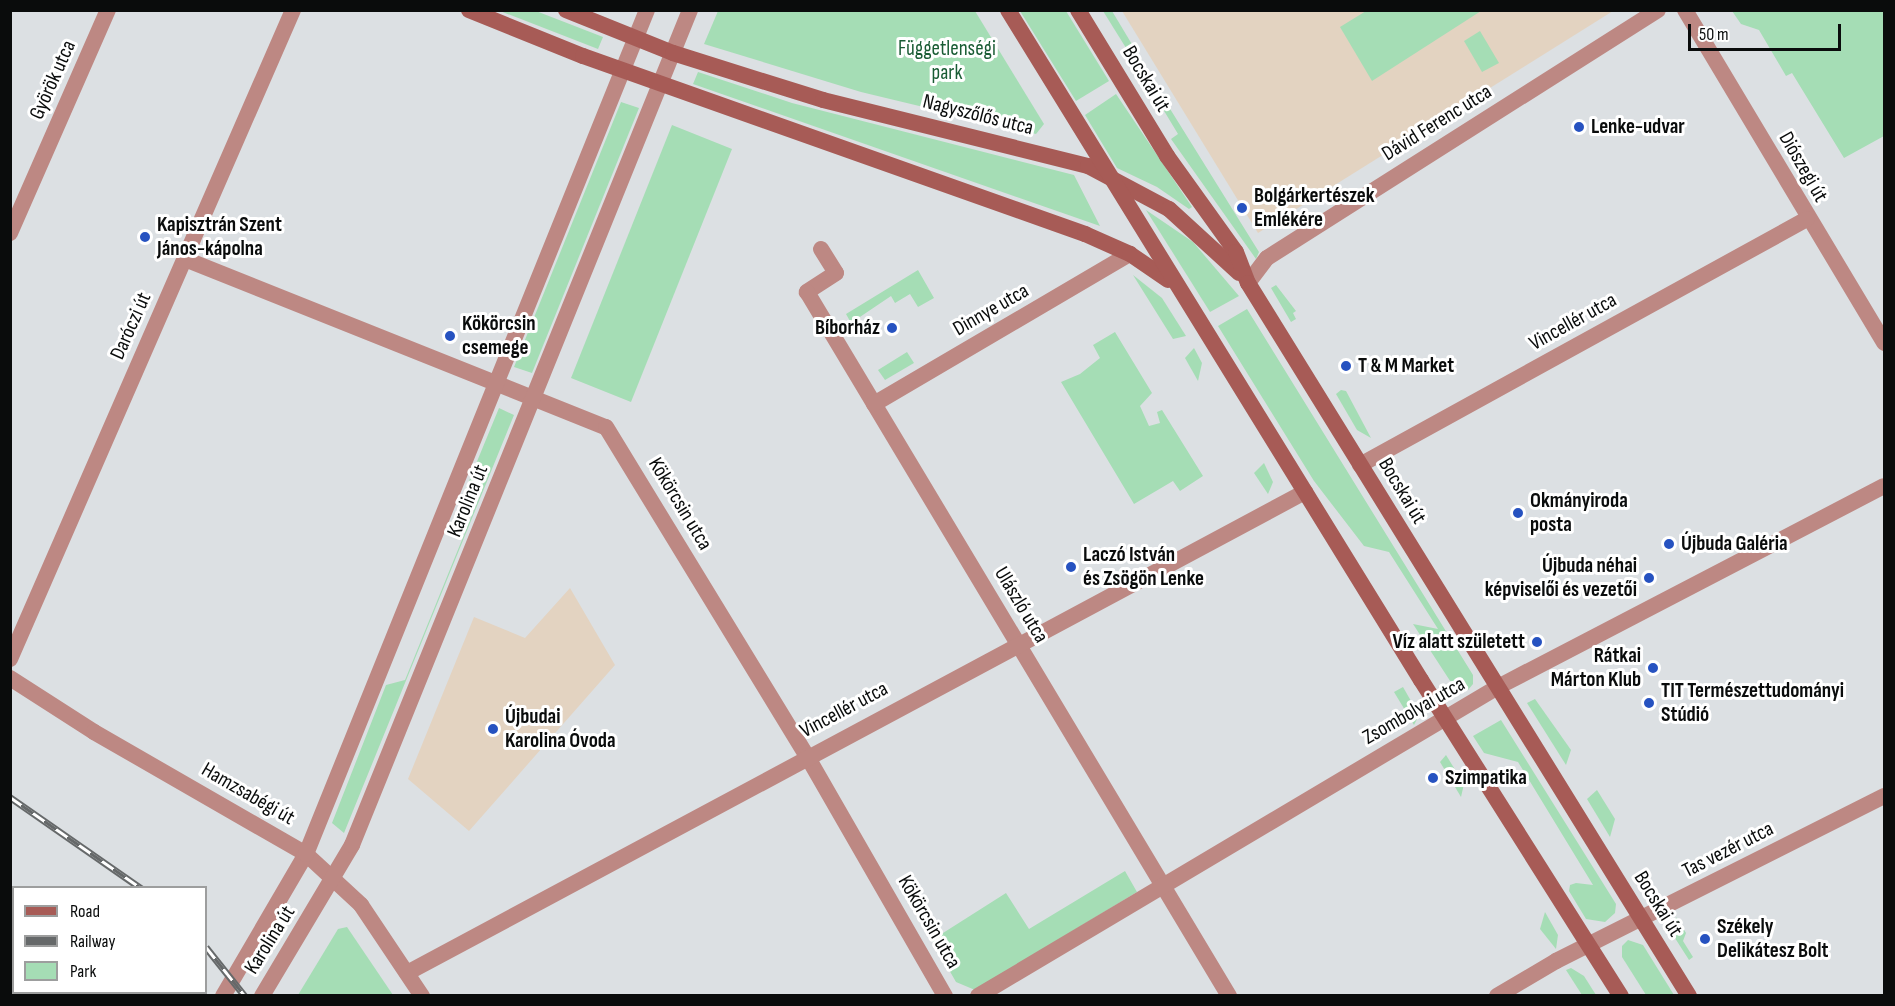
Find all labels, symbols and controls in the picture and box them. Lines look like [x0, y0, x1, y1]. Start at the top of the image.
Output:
scale bar [1691, 12, 1844, 50]
text: 50 m [1699, 24, 1729, 45]
park label: Függetlenségi park [898, 36, 996, 86]
street label: Györök utca [24, 37, 82, 123]
street label: Bocskai út [1117, 41, 1175, 117]
street label: Dávid Ferenc utca [1378, 79, 1496, 167]
street label: Nagyszőlős utca [920, 89, 1036, 141]
place label: Lenke-udvar [1591, 114, 1685, 140]
marker: Lenke-udvar [1572, 120, 1586, 134]
street label: Diószegi út [1773, 127, 1833, 207]
place label: Bolgárkertészek Emlékére [1254, 183, 1375, 233]
marker: Bolgárkertészek Emlékére [1235, 201, 1249, 215]
place label: Kapisztrán Szent János-kápolna [157, 212, 282, 262]
marker: Kapisztrán Szent János-kápolna [138, 230, 152, 244]
street label: Dinnye utca [949, 278, 1033, 342]
street label: Daróczi út [105, 288, 157, 364]
street label: Vincellér utca [1525, 288, 1621, 356]
place label: Kökörcsin csemege [462, 311, 536, 361]
place label: Bíborház [815, 315, 880, 341]
marker: Bíborház [885, 321, 899, 335]
marker: Kökörcsin csemege [443, 329, 457, 343]
place label: T & M Market [1358, 353, 1454, 379]
marker: T & M Market [1339, 359, 1353, 373]
street label: Kökörcsin utca [643, 453, 717, 555]
street label: Bocskai út [1373, 453, 1431, 529]
street label: Karolina út [442, 461, 494, 541]
place label: Okmányiroda posta [1530, 488, 1628, 538]
marker: Okmányiroda posta [1511, 506, 1525, 520]
place label: Újbuda Galéria [1681, 531, 1788, 557]
marker: Újbuda Galéria [1662, 537, 1676, 551]
place label: Laczó István és Zsögön Lenke [1083, 542, 1204, 592]
place label: Újbuda néhai képviselői és vezetői [1485, 553, 1637, 603]
marker: Laczó István és Zsögön Lenke [1064, 560, 1078, 574]
street label: Ulászló utca [988, 562, 1054, 648]
marker: Újbuda néhai képviselői és vezetői [1642, 571, 1656, 585]
place label: Víz alatt született [1393, 629, 1525, 655]
marker: Víz alatt született [1530, 635, 1544, 649]
place label: Rátkai Márton Klub [1551, 643, 1641, 693]
marker: Rátkai Márton Klub [1646, 661, 1660, 675]
street label: Zsombolyai utca [1358, 672, 1470, 750]
street label: Vincellér utca [796, 676, 892, 744]
place label: TIT Természettudományi Stúdió [1661, 678, 1844, 728]
marker: TIT Természettudományi Stúdió [1642, 696, 1656, 710]
place label: Újbudai Karolina Óvoda [505, 704, 616, 754]
marker: Újbudai Karolina Óvoda [486, 722, 500, 736]
street label: Hamzsabégi út [197, 757, 299, 831]
place label: Szimpatika [1445, 765, 1527, 791]
marker: Szimpatika [1426, 771, 1440, 785]
street label: Tas vezér utca [1678, 816, 1778, 884]
street label: Bocskai út [1628, 867, 1688, 941]
street label: Kökörcsin utca [892, 871, 966, 973]
legend [12, 886, 207, 994]
text: Road [70, 901, 100, 922]
street label: Karolina út [239, 901, 301, 979]
place label: Székely Delikátesz Bolt [1717, 914, 1828, 964]
text: Railway [70, 931, 115, 952]
marker: Székely Delikátesz Bolt [1698, 932, 1712, 946]
text: Park [70, 961, 96, 982]

